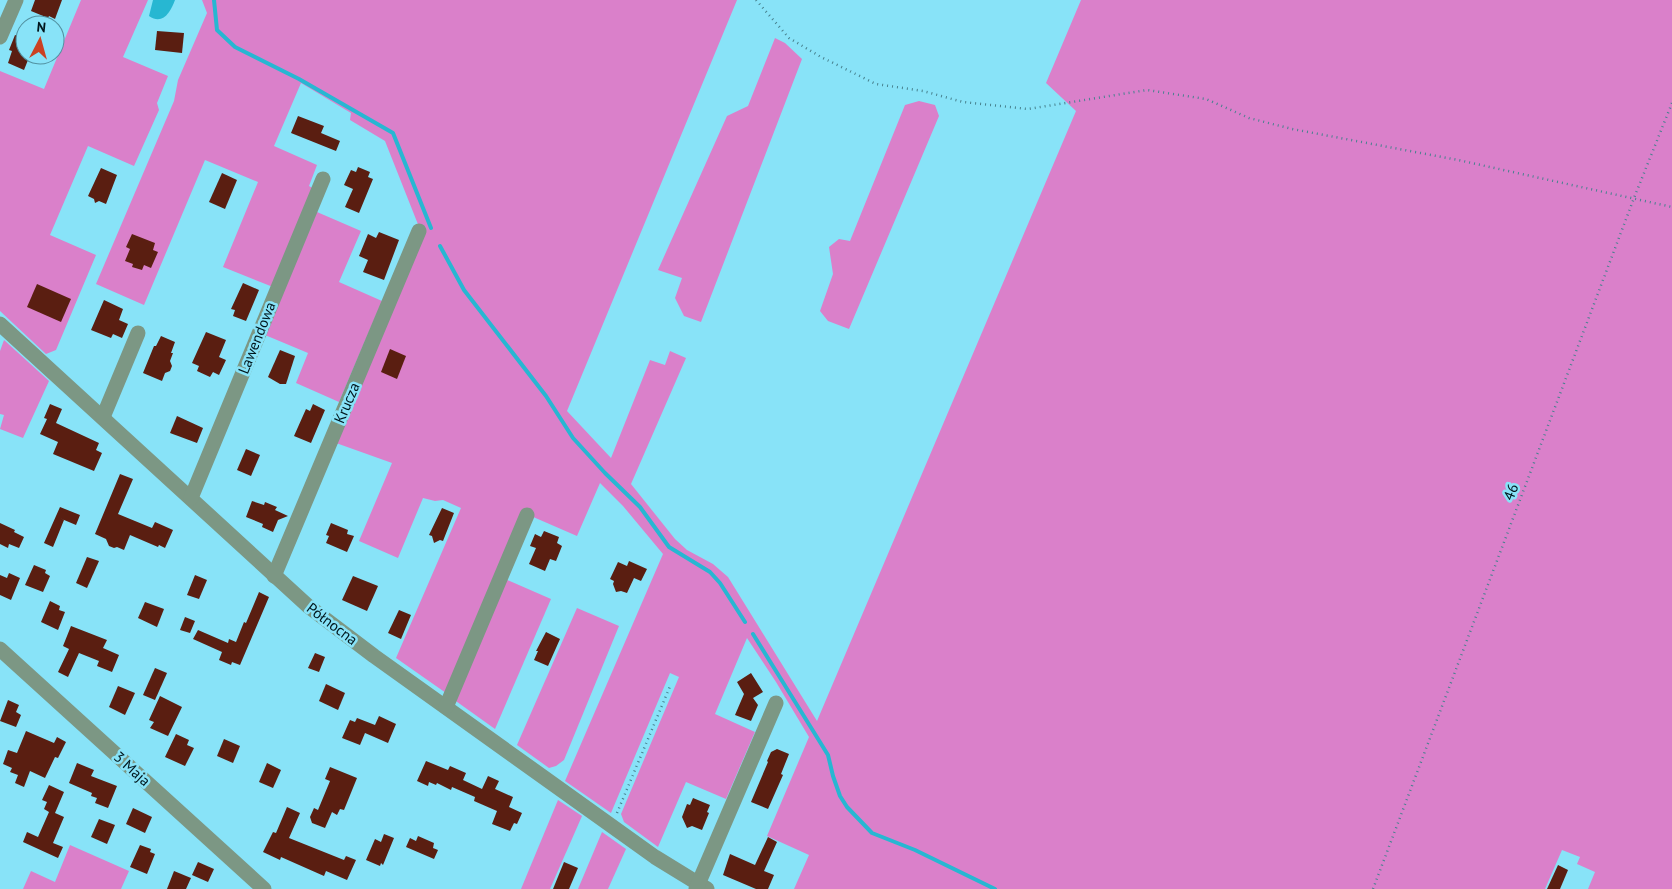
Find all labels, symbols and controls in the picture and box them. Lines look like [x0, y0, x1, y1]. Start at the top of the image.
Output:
north arrow [15, 15, 65, 65]
text: N [36, 18, 47, 37]
street label: Lawendowa [233, 299, 280, 377]
street label: Krucza [329, 379, 364, 426]
street label: 46 [1499, 481, 1522, 503]
street label: Północna [303, 598, 362, 649]
street label: 3 Maja [110, 747, 155, 790]

